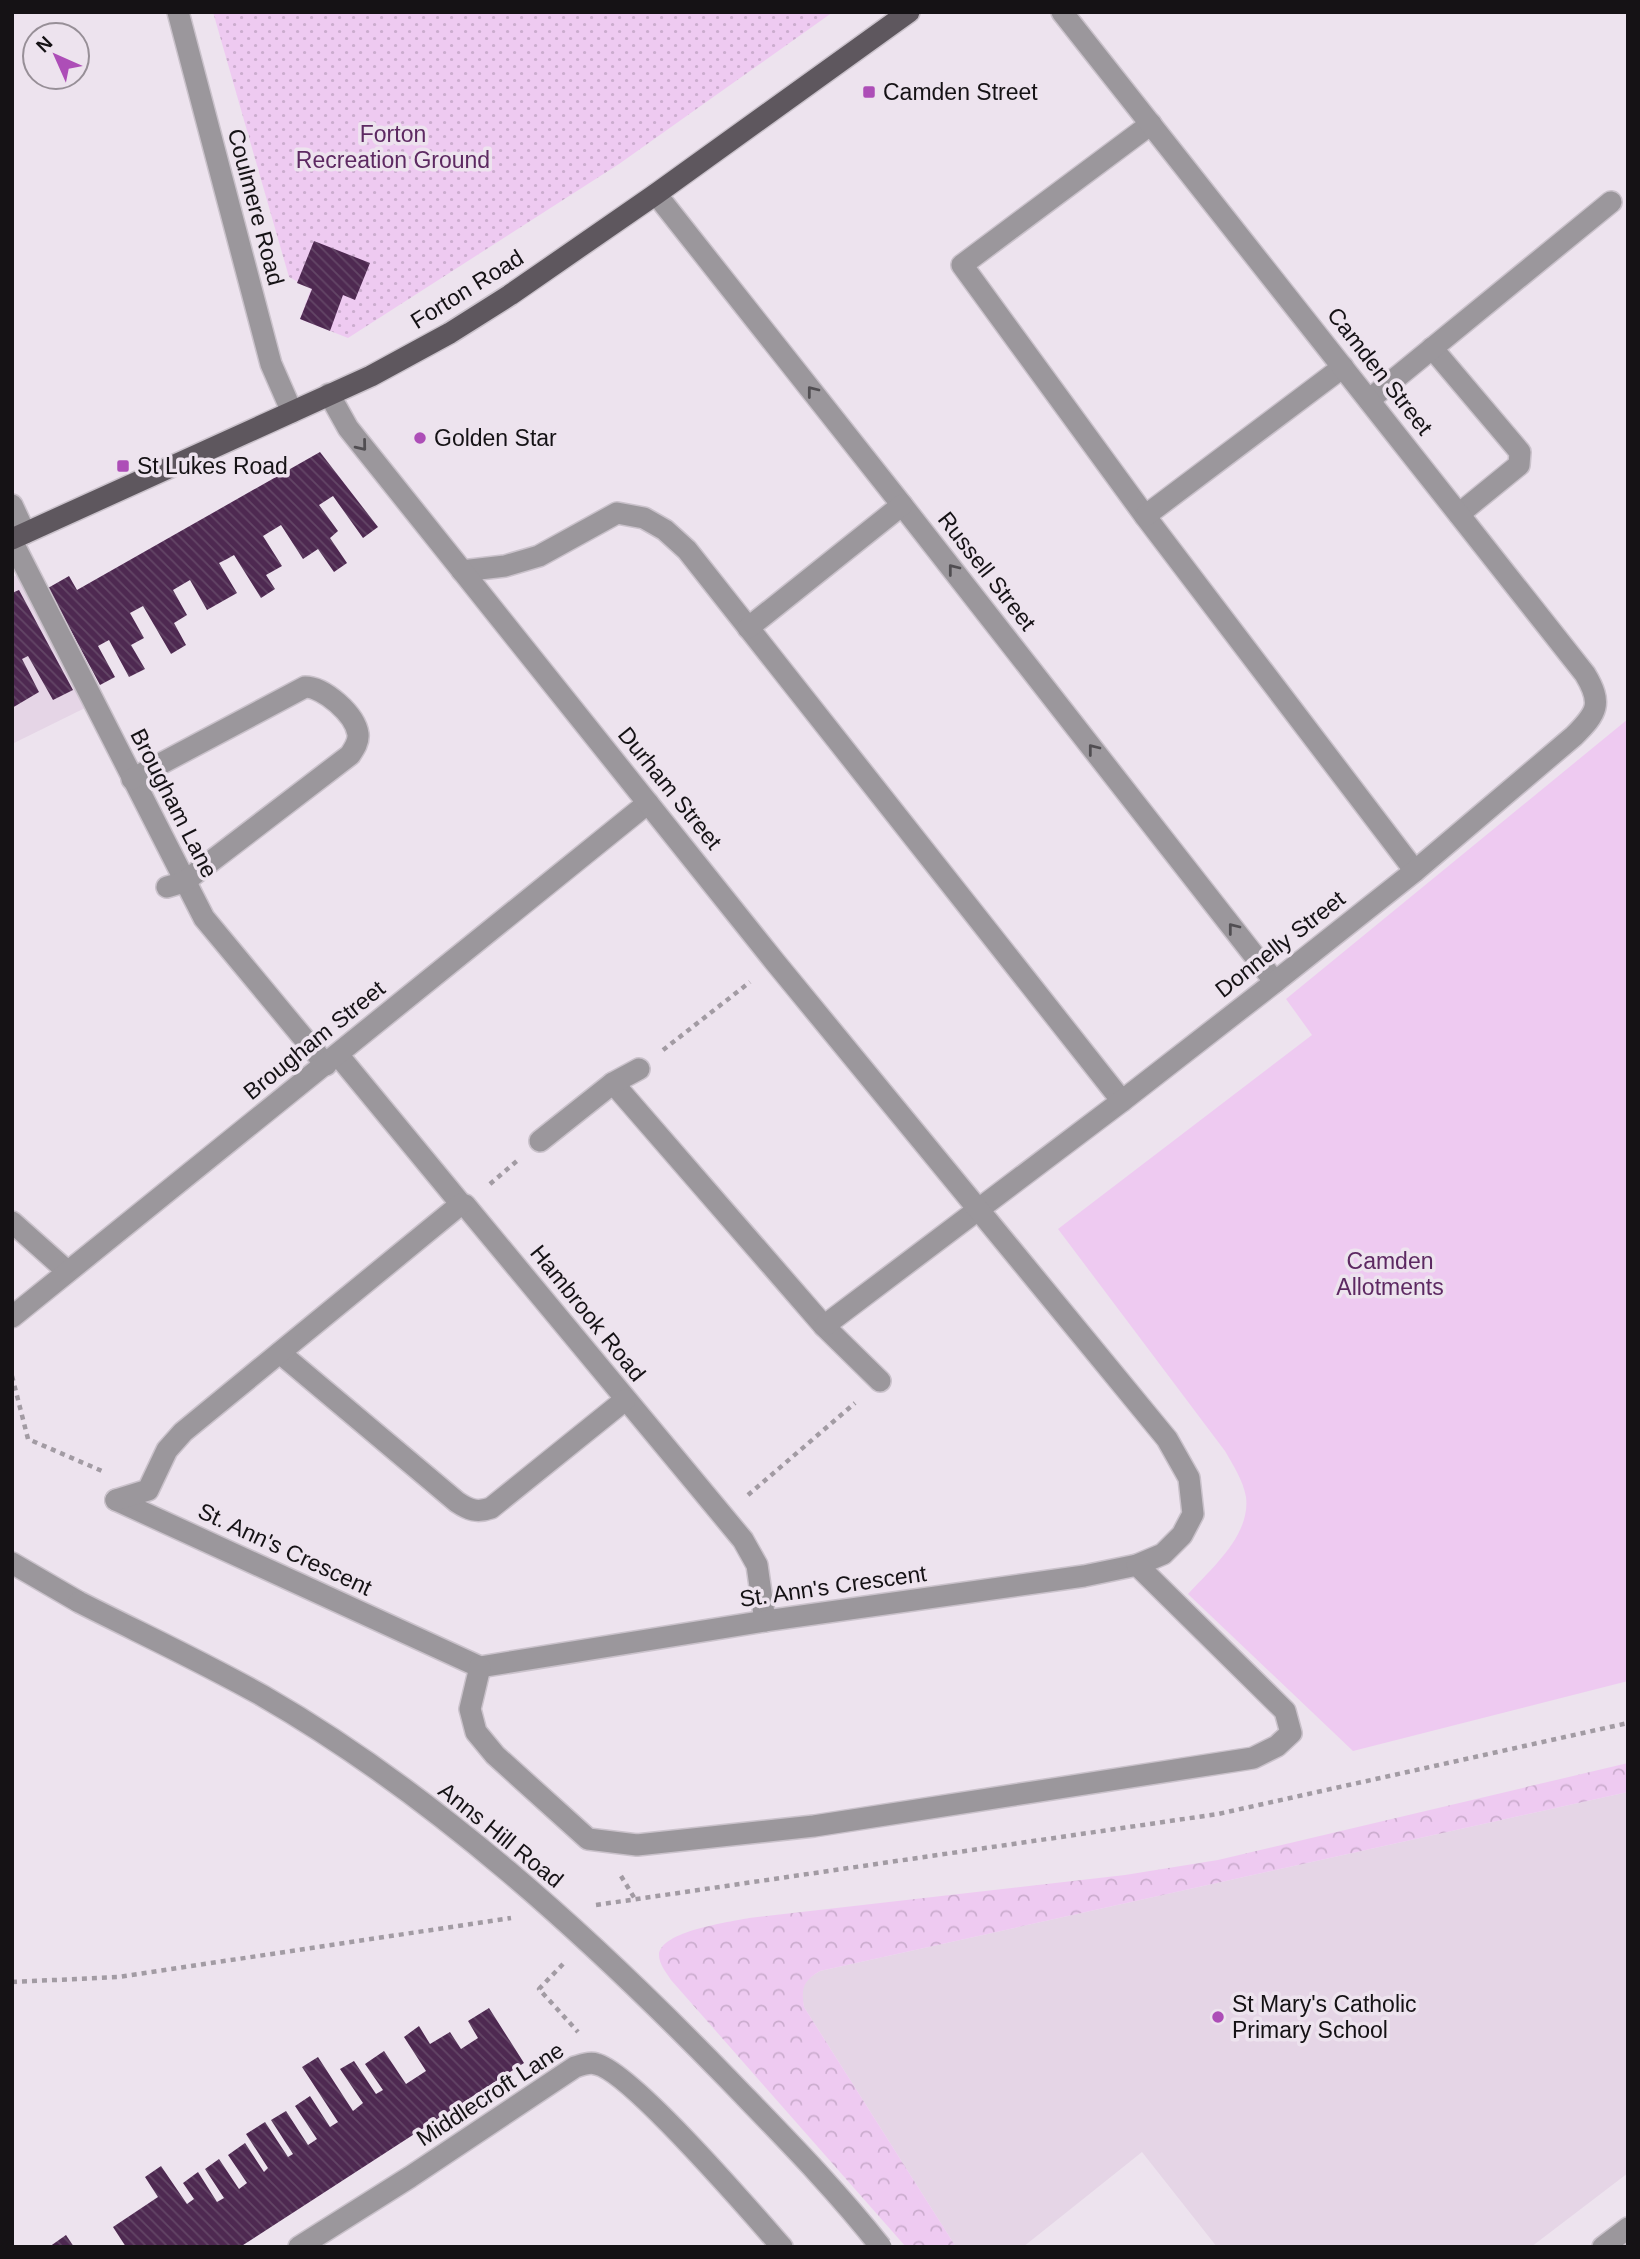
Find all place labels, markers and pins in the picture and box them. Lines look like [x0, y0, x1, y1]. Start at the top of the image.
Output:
place label: Camden Street [883, 79, 1038, 105]
marker: Camden Street [861, 84, 877, 100]
place label: Golden Star [434, 425, 557, 451]
marker: Golden Star [412, 430, 428, 446]
place label: St Lukes Road [137, 453, 288, 479]
marker: St Lukes Road [115, 458, 131, 474]
place label: St Mary's Catholic Primary School [1232, 1991, 1417, 2043]
marker: St Mary's Catholic Primary School [1210, 2009, 1226, 2025]

